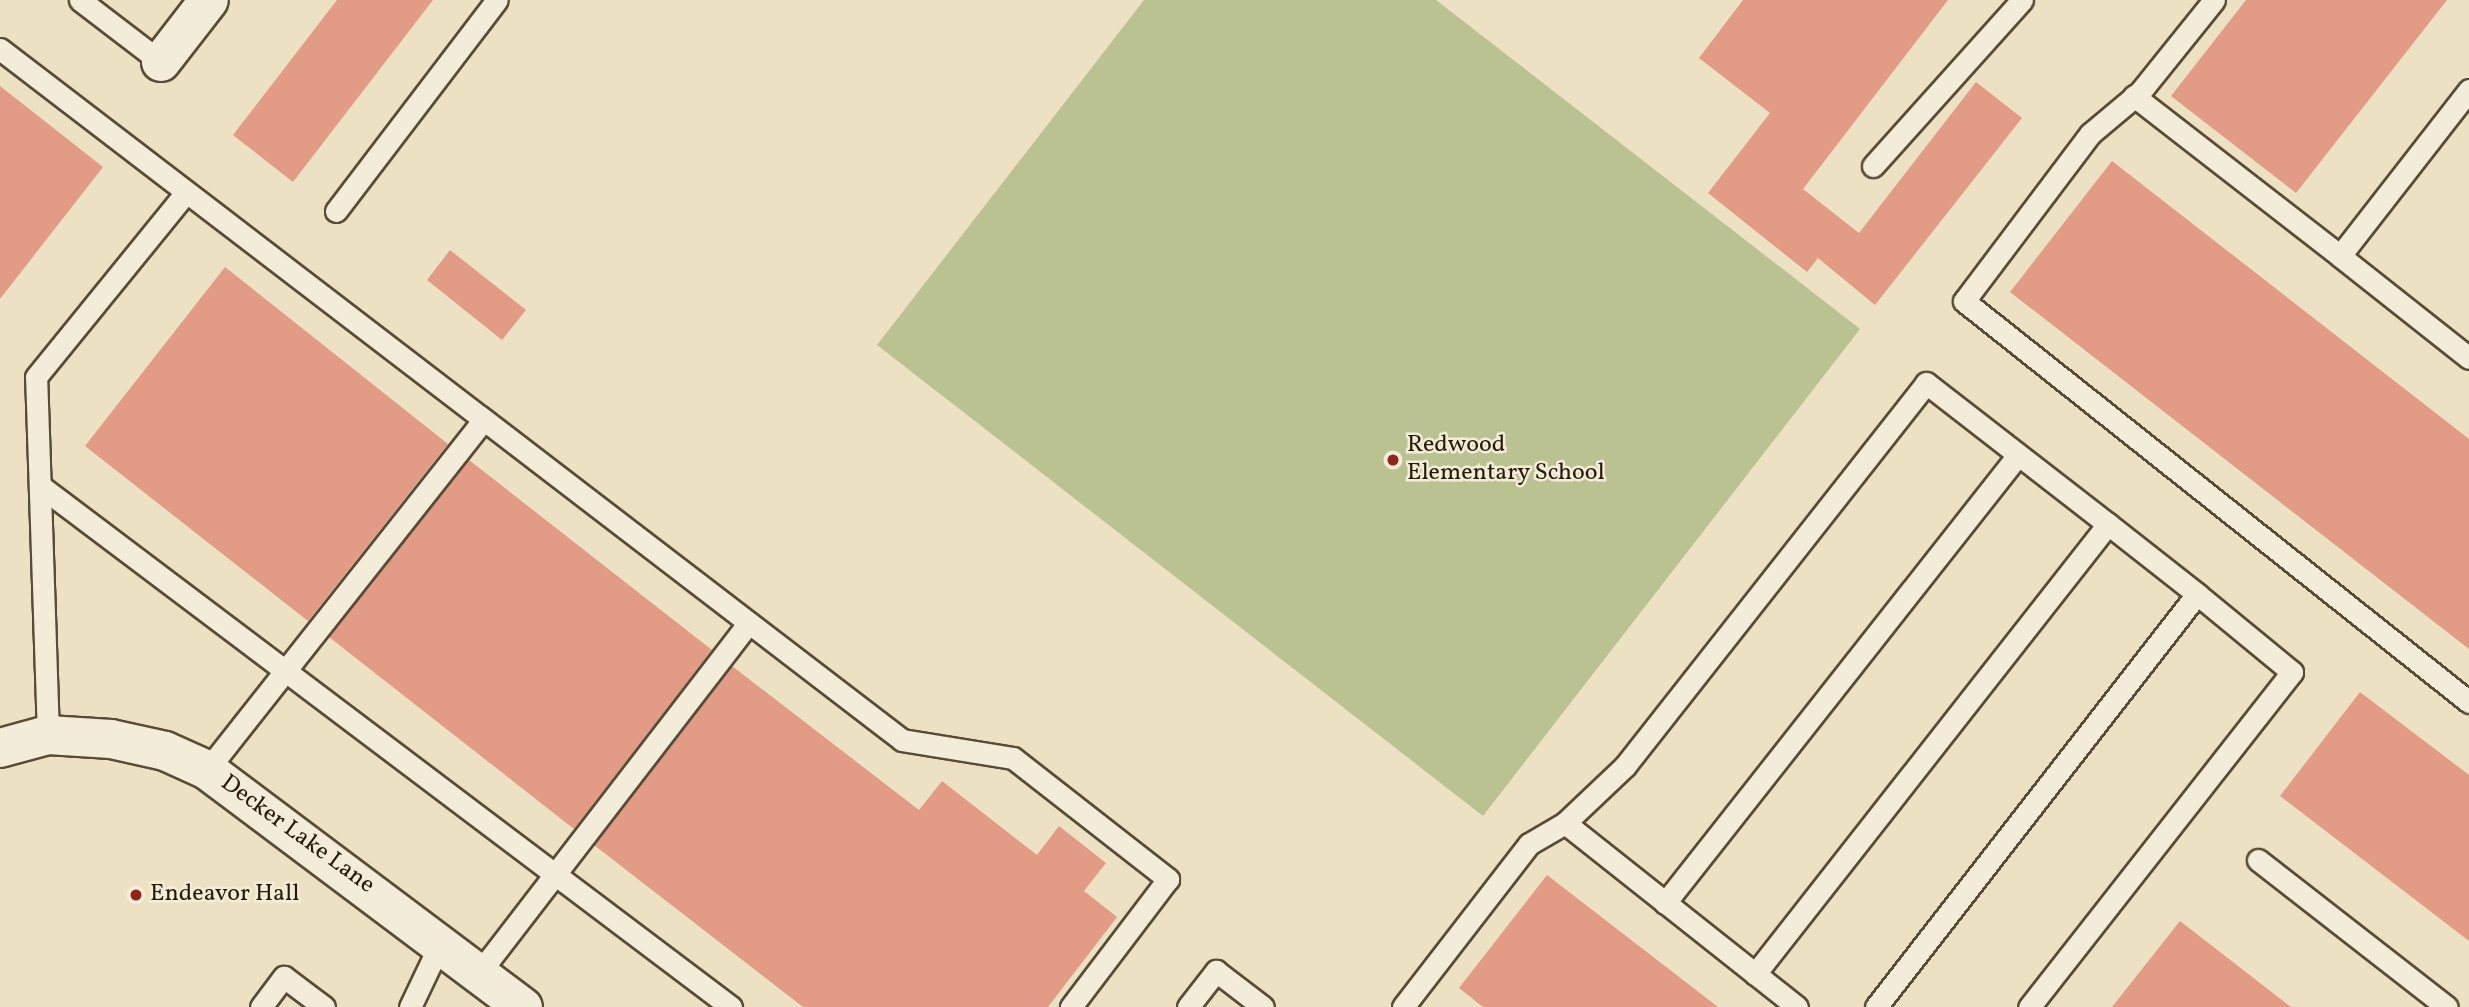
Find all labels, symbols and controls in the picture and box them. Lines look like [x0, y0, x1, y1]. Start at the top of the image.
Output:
place label: Redwood Elementary School [1407, 432, 1605, 488]
marker: Redwood Elementary School [1385, 452, 1401, 468]
street label: Decker Lake Lane [214, 769, 380, 901]
place label: Endeavor Hall [150, 881, 299, 909]
marker: Endeavor Hall [128, 887, 144, 903]

